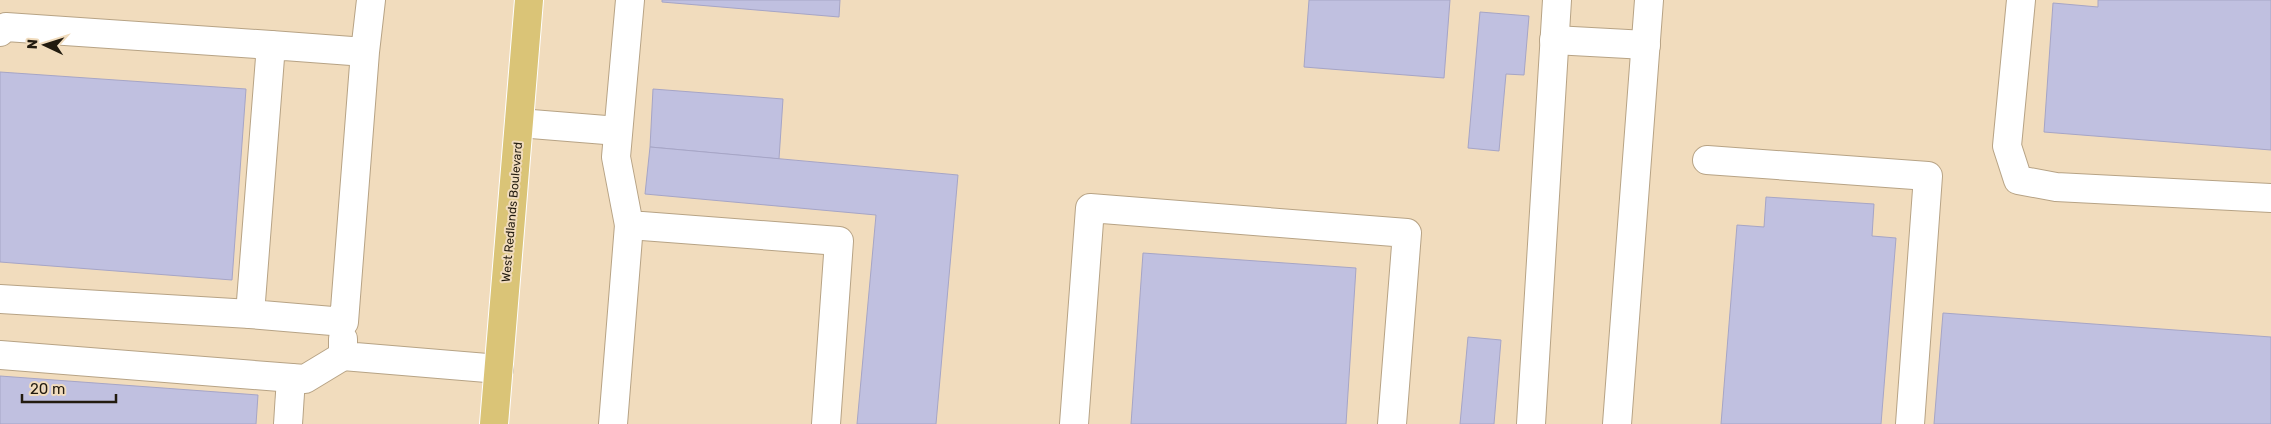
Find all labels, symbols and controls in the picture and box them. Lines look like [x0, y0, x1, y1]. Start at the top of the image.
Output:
north arrow [20, 20, 70, 70]
text: N [24, 39, 41, 50]
street label: West Redlands Boulevard [499, 141, 525, 283]
scale bar [22, 372, 116, 404]
text: 20 m [30, 380, 65, 398]

